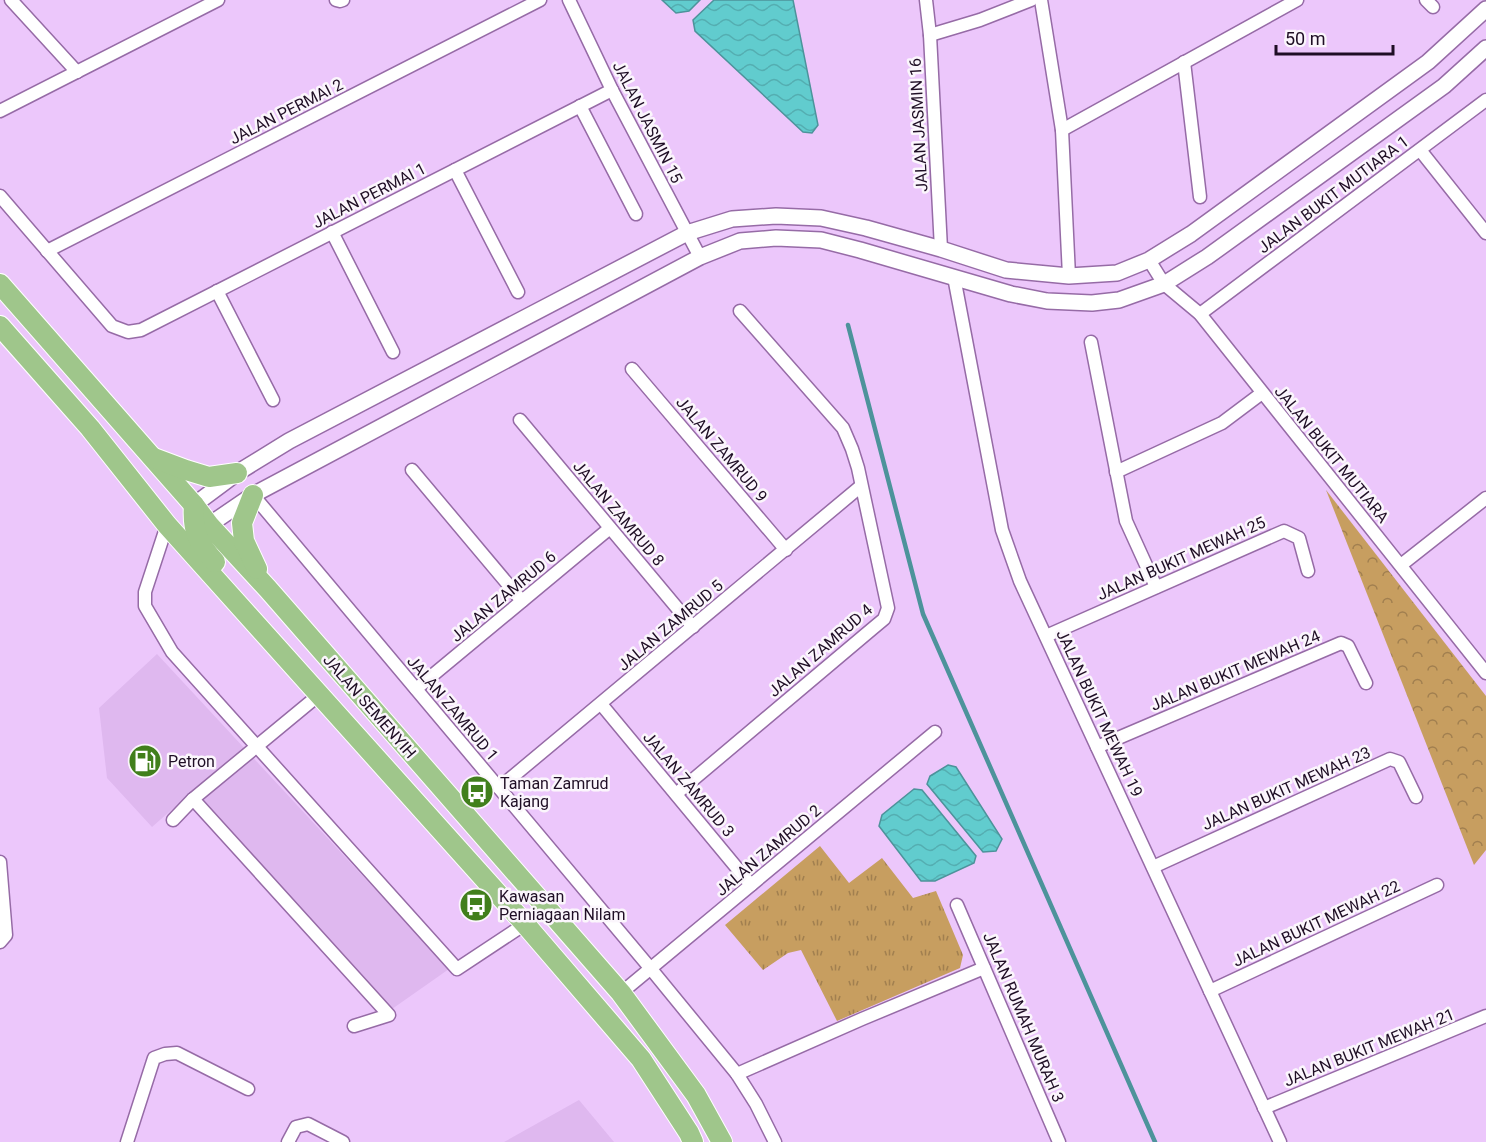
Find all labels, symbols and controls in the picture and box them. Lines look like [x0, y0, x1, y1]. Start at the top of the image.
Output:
scale bar [1276, 18, 1393, 56]
text: 50 m [1285, 28, 1325, 49]
street label: JALAN JASMIN 15 [609, 58, 686, 186]
street label: JALAN JASMIN 16 [906, 58, 931, 192]
street label: JALAN PERMAI 2 [226, 75, 346, 148]
street label: JALAN BUKIT MUTIARA 1 [1254, 132, 1412, 257]
street label: JALAN PERMAI 1 [309, 159, 429, 232]
street label: JALAN BUKIT MUTIARA [1271, 382, 1393, 527]
street label: JALAN ZAMRUD 9 [672, 393, 771, 506]
street label: JALAN ZAMRUD 8 [569, 457, 668, 570]
street label: JALAN BUKIT MEWAH 25 [1094, 513, 1268, 604]
street label: JALAN ZAMRUD 6 [447, 547, 560, 646]
street label: JALAN ZAMRUD 5 [614, 576, 727, 675]
street label: JALAN ZAMRUD 4 [764, 600, 876, 701]
street label: JALAN BUKIT MEWAH 24 [1148, 626, 1323, 715]
street label: JALAN BUKIT MEWAH 19 [1052, 627, 1147, 800]
street label: JALAN SEMENYIH [319, 650, 420, 762]
street label: JALAN ZAMRUD 1 [403, 652, 502, 765]
street label: JALAN ZAMRUD 3 [639, 728, 738, 841]
fuel station icon: Petron [127, 743, 163, 779]
street label: JALAN BUKIT MEWAH 23 [1199, 743, 1373, 834]
place label: Petron [168, 752, 215, 771]
bus stop icon: Taman Zamrud Kajang [459, 774, 495, 810]
place label: Taman Zamrud Kajang [500, 774, 609, 811]
street label: JALAN ZAMRUD 2 [712, 801, 825, 900]
street label: JALAN BUKIT MEWAH 22 [1230, 876, 1403, 971]
bus stop icon: Kawasan Perniagaan Nilam [458, 887, 494, 923]
place label: Kawasan Perniagaan Nilam [499, 887, 625, 924]
street label: JALAN RUMAH MURAH 3 [979, 929, 1068, 1105]
street label: JALAN BUKIT MEWAH 21 [1281, 1005, 1457, 1090]

